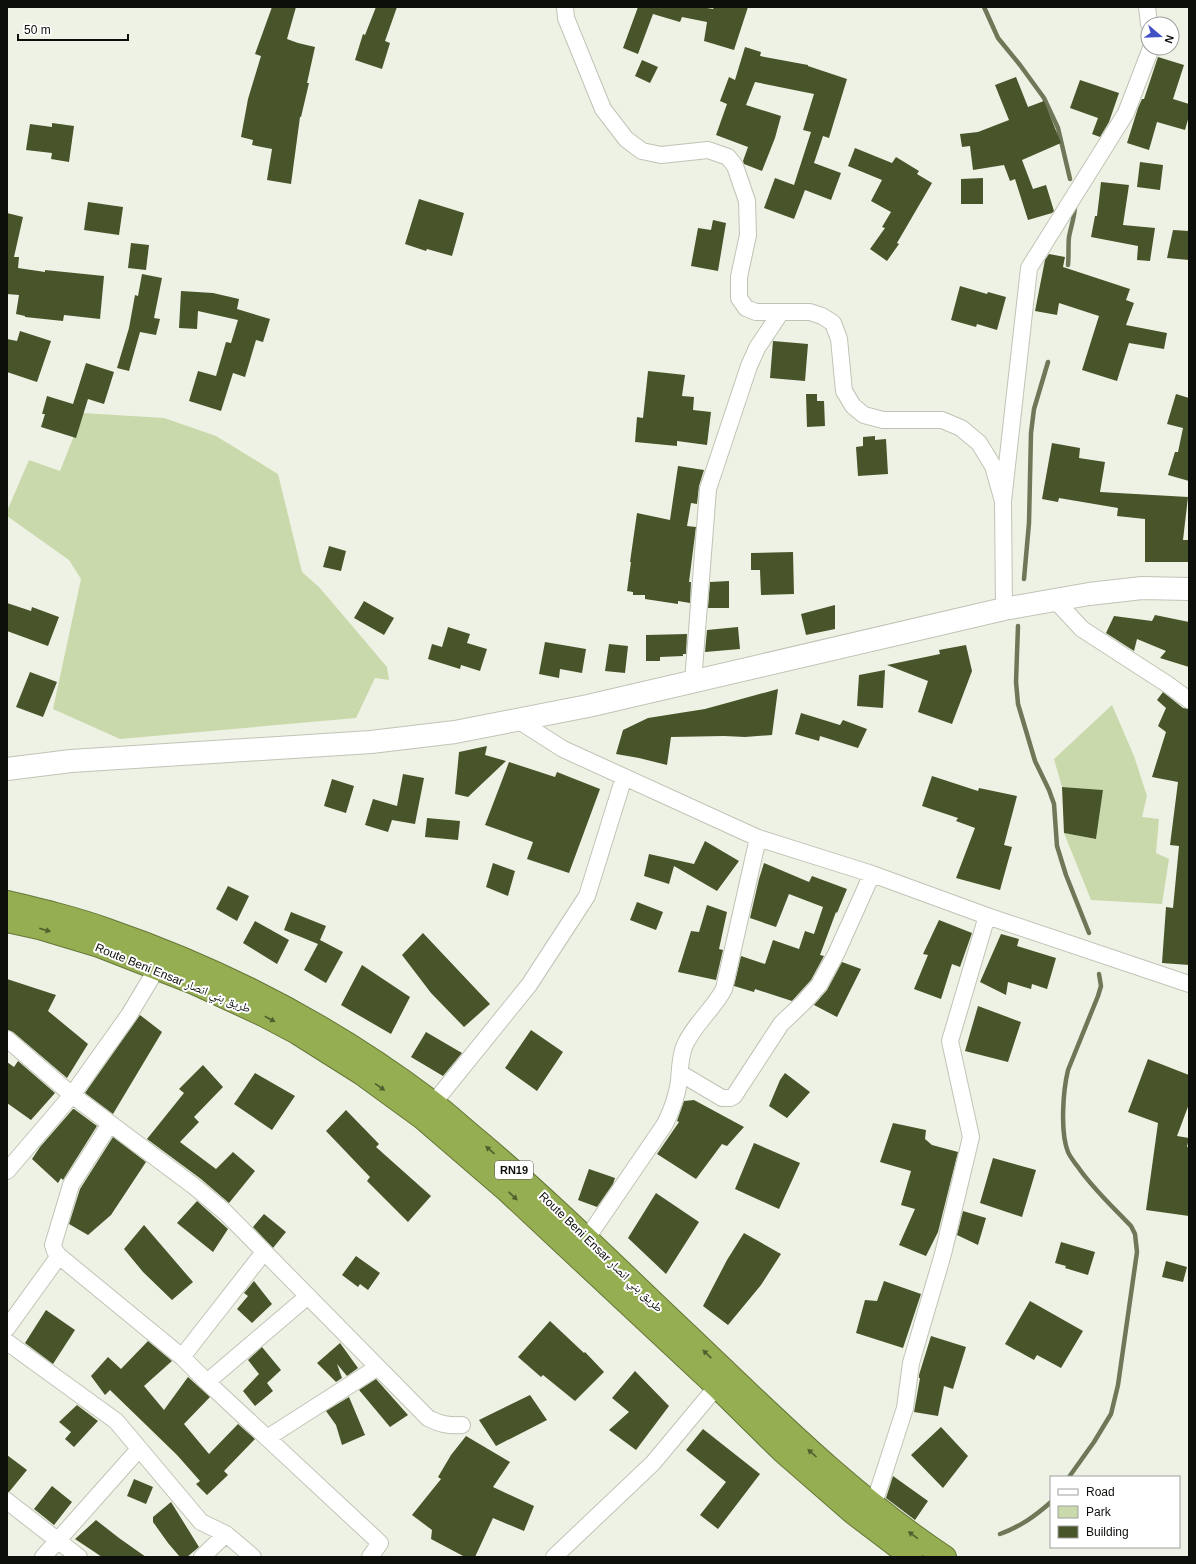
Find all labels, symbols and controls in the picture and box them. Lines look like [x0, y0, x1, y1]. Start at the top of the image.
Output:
scale bar [18, 16, 128, 42]
north arrow [1140, 16, 1180, 56]
text: 50 m [24, 23, 51, 37]
text: N [1162, 34, 1176, 45]
one-way arrow [39, 927, 51, 933]
street label: Route Beni Ensar طريق بني انصار [92, 940, 253, 1019]
one-way arrow [264, 1015, 276, 1022]
one-way arrow [375, 1083, 386, 1091]
one-way arrow [484, 1146, 495, 1155]
road number: RN19 [495, 1161, 533, 1179]
street label: Route Beni Ensar طريق بني انصار [534, 1189, 666, 1317]
one-way arrow [507, 1192, 518, 1201]
one-way arrow [702, 1349, 713, 1358]
one-way arrow [807, 1448, 817, 1458]
legend [1050, 1476, 1180, 1548]
text: Road [1086, 1485, 1115, 1499]
text: Park [1086, 1505, 1112, 1519]
text: Building [1086, 1525, 1129, 1539]
one-way arrow [907, 1531, 918, 1539]

